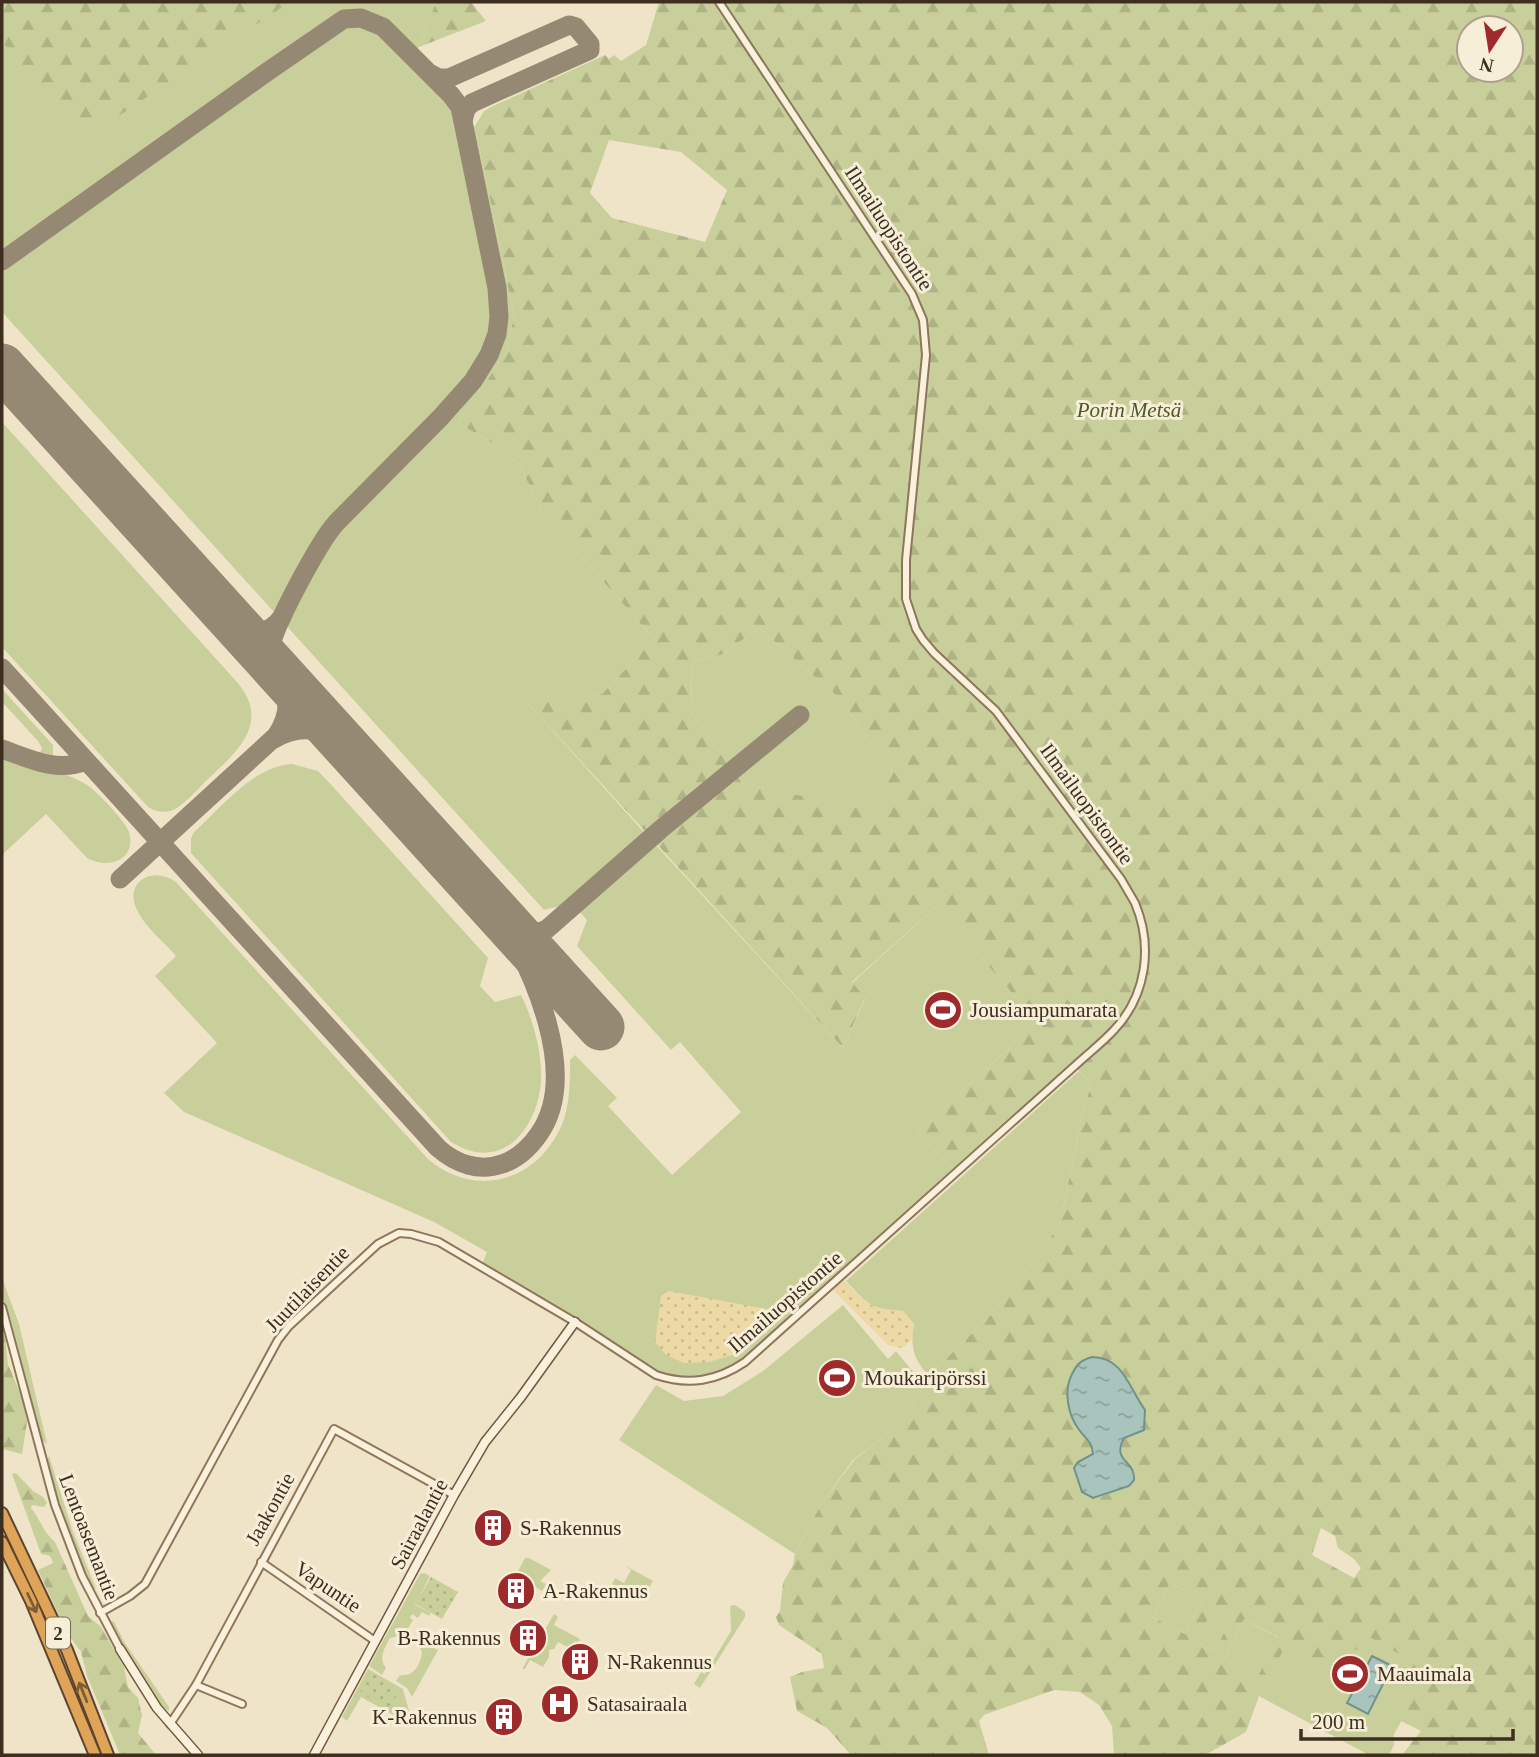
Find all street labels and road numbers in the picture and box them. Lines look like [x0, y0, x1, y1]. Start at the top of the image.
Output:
street label: Ilmailuopistontie [840, 161, 938, 295]
street label: Ilmailuopistontie [1035, 739, 1139, 869]
street label: Juutilaisentie [260, 1241, 354, 1337]
street label: Ilmailuopistontie [723, 1246, 847, 1358]
street label: Jaakontie [240, 1468, 300, 1550]
street label: Lentoasemantie [54, 1471, 124, 1603]
street label: Sairaalantie [385, 1475, 453, 1573]
street label: Vapuntie [290, 1556, 366, 1618]
road number: 2 [46, 1618, 70, 1648]

